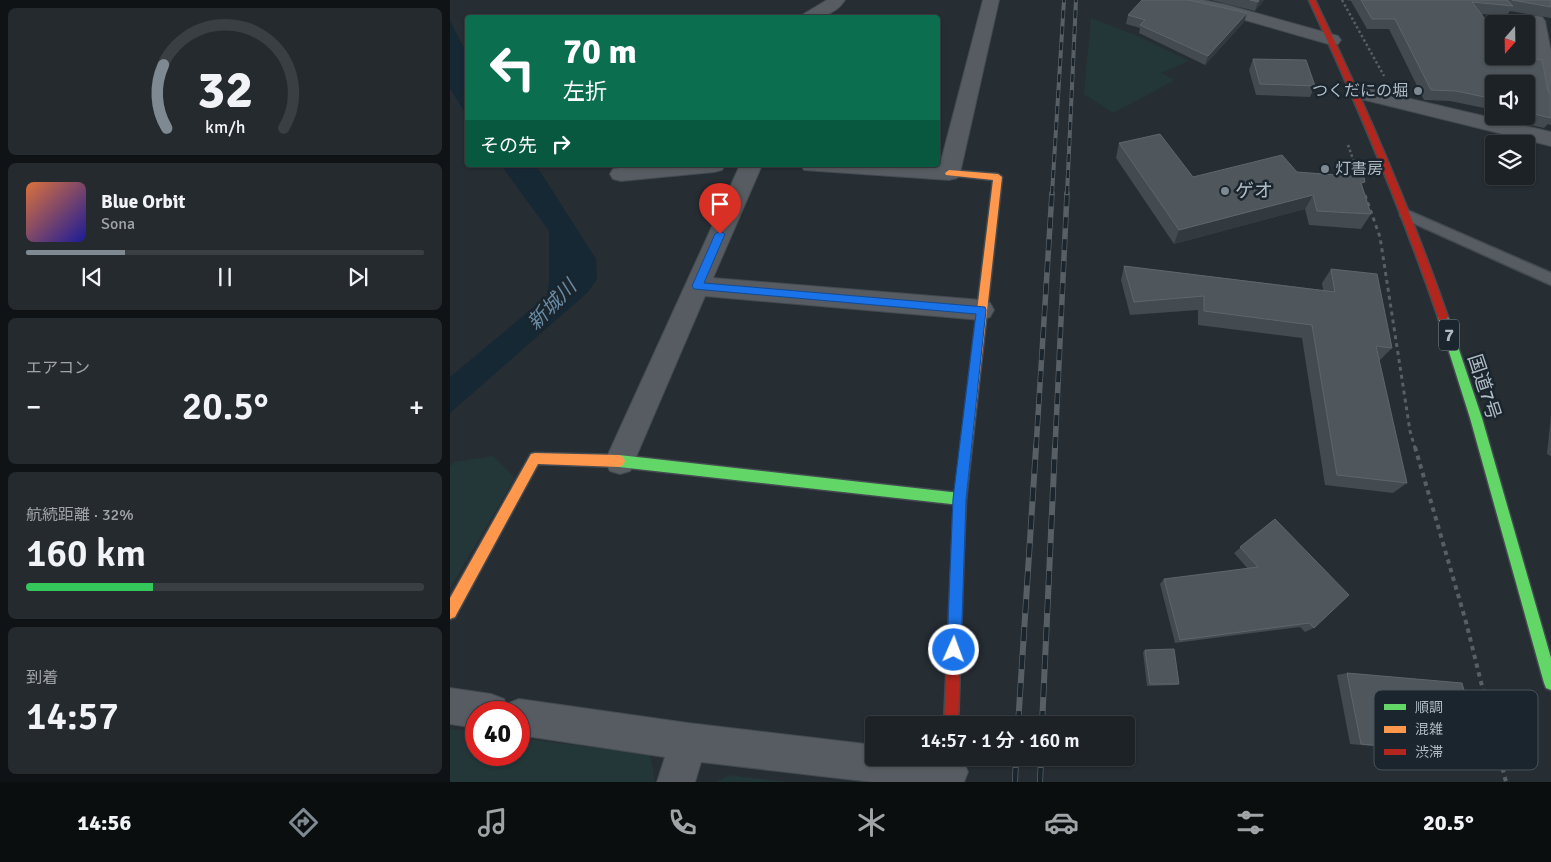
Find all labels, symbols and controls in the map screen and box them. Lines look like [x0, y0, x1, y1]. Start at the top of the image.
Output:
north arrow [1485, 15, 1535, 65]
map controls [1485, 15, 1535, 185]
text: 70 m [563, 30, 637, 73]
icon: left [480, 35, 545, 100]
text: 32 [197, 58, 253, 122]
button: sound [1485, 75, 1535, 125]
text: 左折 [563, 78, 607, 105]
place label: つくだにの堀 [1312, 81, 1408, 101]
marker: つくだにの堀 [1412, 85, 1424, 97]
text: km/h [205, 116, 245, 138]
icon: right [547, 130, 575, 158]
text: その先 [480, 134, 537, 158]
button: layers [1485, 135, 1535, 185]
place label: 灯書房 [1335, 159, 1383, 179]
marker: 灯書房 [1319, 163, 1331, 175]
place label: ゲオ [1235, 179, 1273, 203]
pin [699, 183, 741, 234]
marker: ゲオ [1219, 185, 1231, 197]
text: Blue Orbit [101, 190, 185, 214]
icon: arrive [706, 190, 734, 218]
text: Sona [101, 214, 135, 234]
icon: previous [78, 263, 106, 291]
icon: pause [211, 263, 239, 291]
icon: next [344, 263, 372, 291]
water label: 新城川 [522, 273, 583, 335]
road number: 7 [1439, 320, 1459, 350]
street label: 国道7号 [1462, 351, 1506, 423]
text: エアコン [26, 358, 90, 378]
text: 20.5° [182, 383, 268, 430]
text: − [26, 390, 41, 424]
text: + [409, 390, 424, 424]
text: 航続距離 · 32% [26, 505, 134, 525]
text: 160 km [26, 530, 146, 577]
position arrow [927, 623, 979, 675]
text: 到着 [26, 668, 58, 688]
legend [1374, 690, 1538, 770]
text: 14:57 [26, 693, 119, 740]
text: 順調 [1415, 699, 1443, 716]
speed limit sign: 40 [465, 701, 530, 766]
text: 混雑 [1415, 721, 1443, 738]
text: 14:57 · 1 分 · 160 m [921, 729, 1079, 753]
text: 渋滞 [1415, 744, 1443, 761]
icon: directions [286, 805, 321, 840]
icon: music [475, 805, 510, 840]
icon: phone [665, 805, 700, 840]
icon: climate [854, 805, 889, 840]
icon: car [1044, 805, 1079, 840]
icon: filters [1233, 805, 1268, 840]
text: 14:56 [77, 809, 131, 836]
text: 20.5° [1423, 809, 1474, 836]

